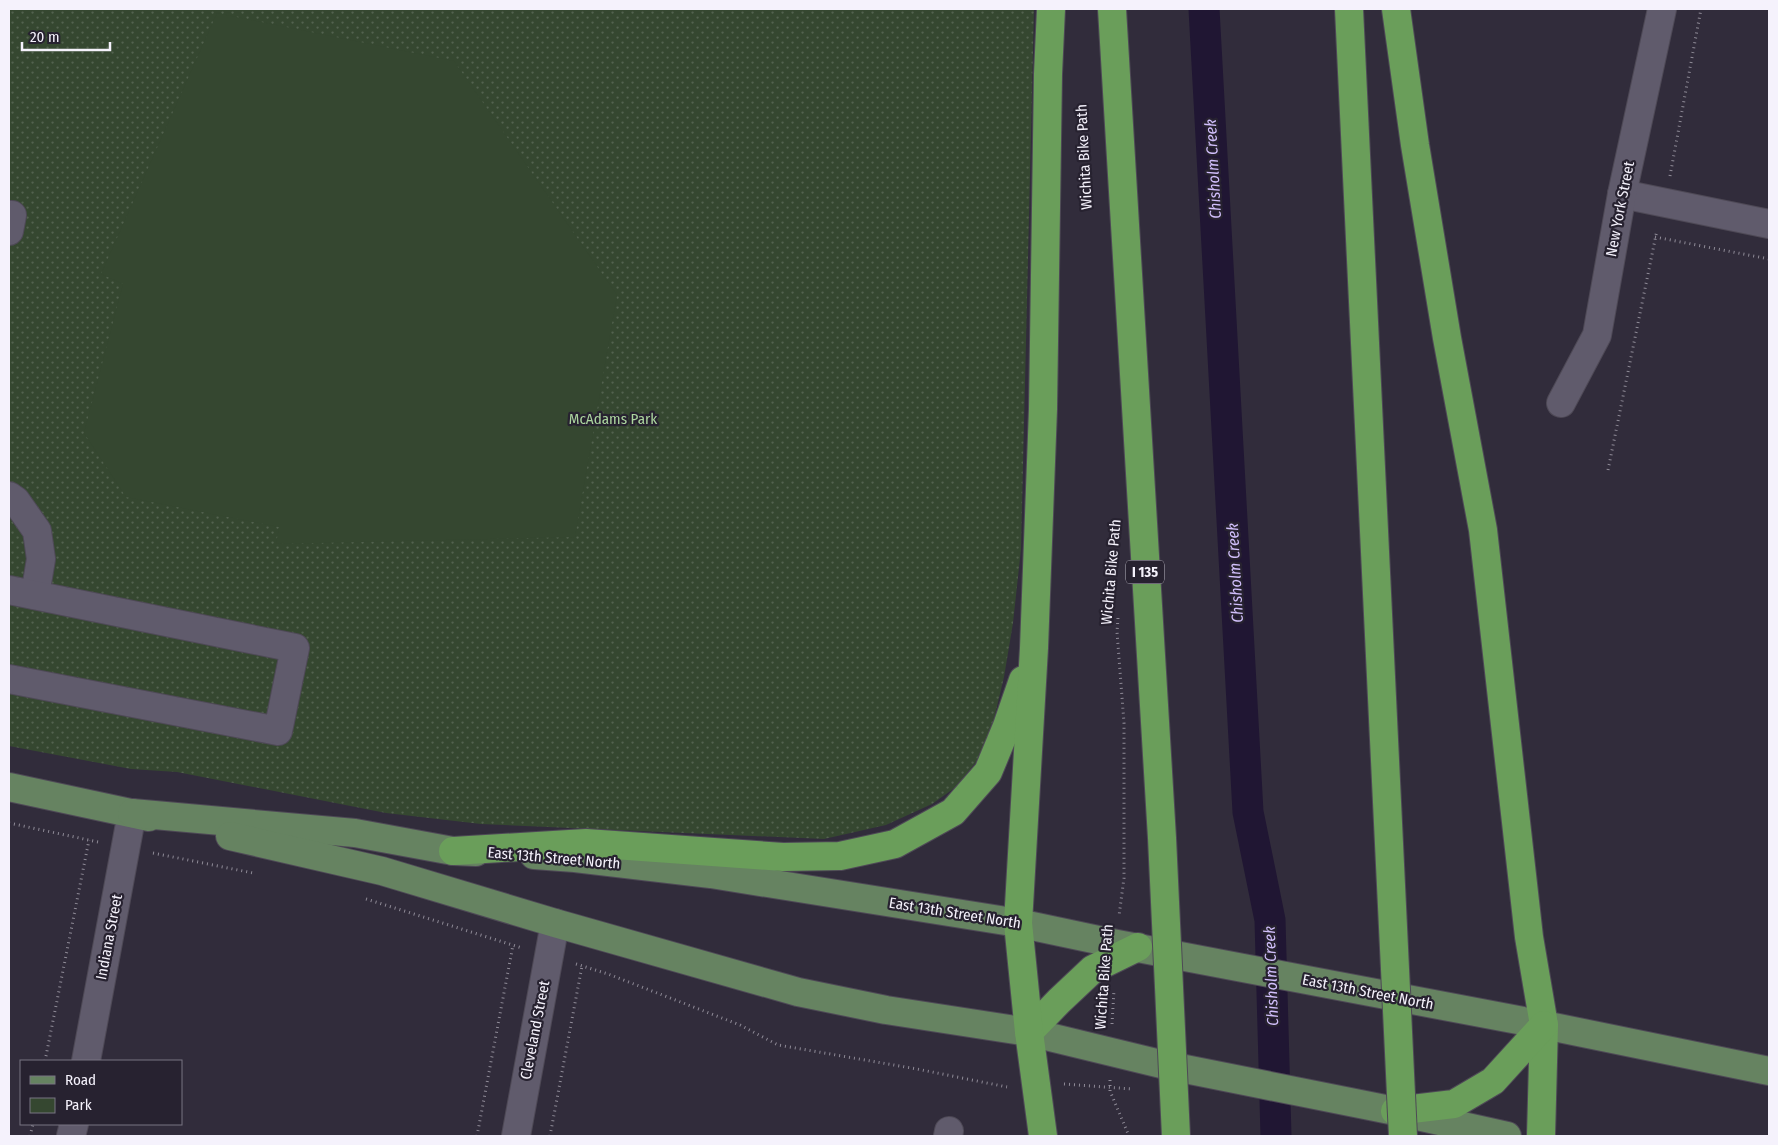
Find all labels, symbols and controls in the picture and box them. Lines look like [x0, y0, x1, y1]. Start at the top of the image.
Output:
scale bar [22, 20, 110, 52]
text: 20 m [30, 28, 60, 46]
street label: Wichita Bike Path [1072, 104, 1096, 210]
water label: Chisholm Creek [1201, 119, 1225, 219]
street label: New York Street [1602, 160, 1638, 258]
park label: McAdams Park [569, 410, 657, 428]
street label: Wichita Bike Path [1097, 519, 1125, 625]
water label: Chisholm Creek [1223, 523, 1247, 623]
road number: I 135 [1126, 560, 1164, 584]
street label: East 13th Street North [487, 843, 621, 873]
street label: Indiana Street [92, 893, 126, 981]
street label: East 13th Street North [888, 894, 1022, 932]
street label: Wichita Bike Path [1091, 924, 1117, 1030]
water label: Chisholm Creek [1260, 926, 1282, 1026]
street label: East 13th Street North [1301, 970, 1435, 1014]
street label: Cleveland Street [517, 979, 553, 1081]
legend [20, 1060, 182, 1125]
text: Road [65, 1071, 96, 1089]
text: Park [65, 1096, 92, 1114]

